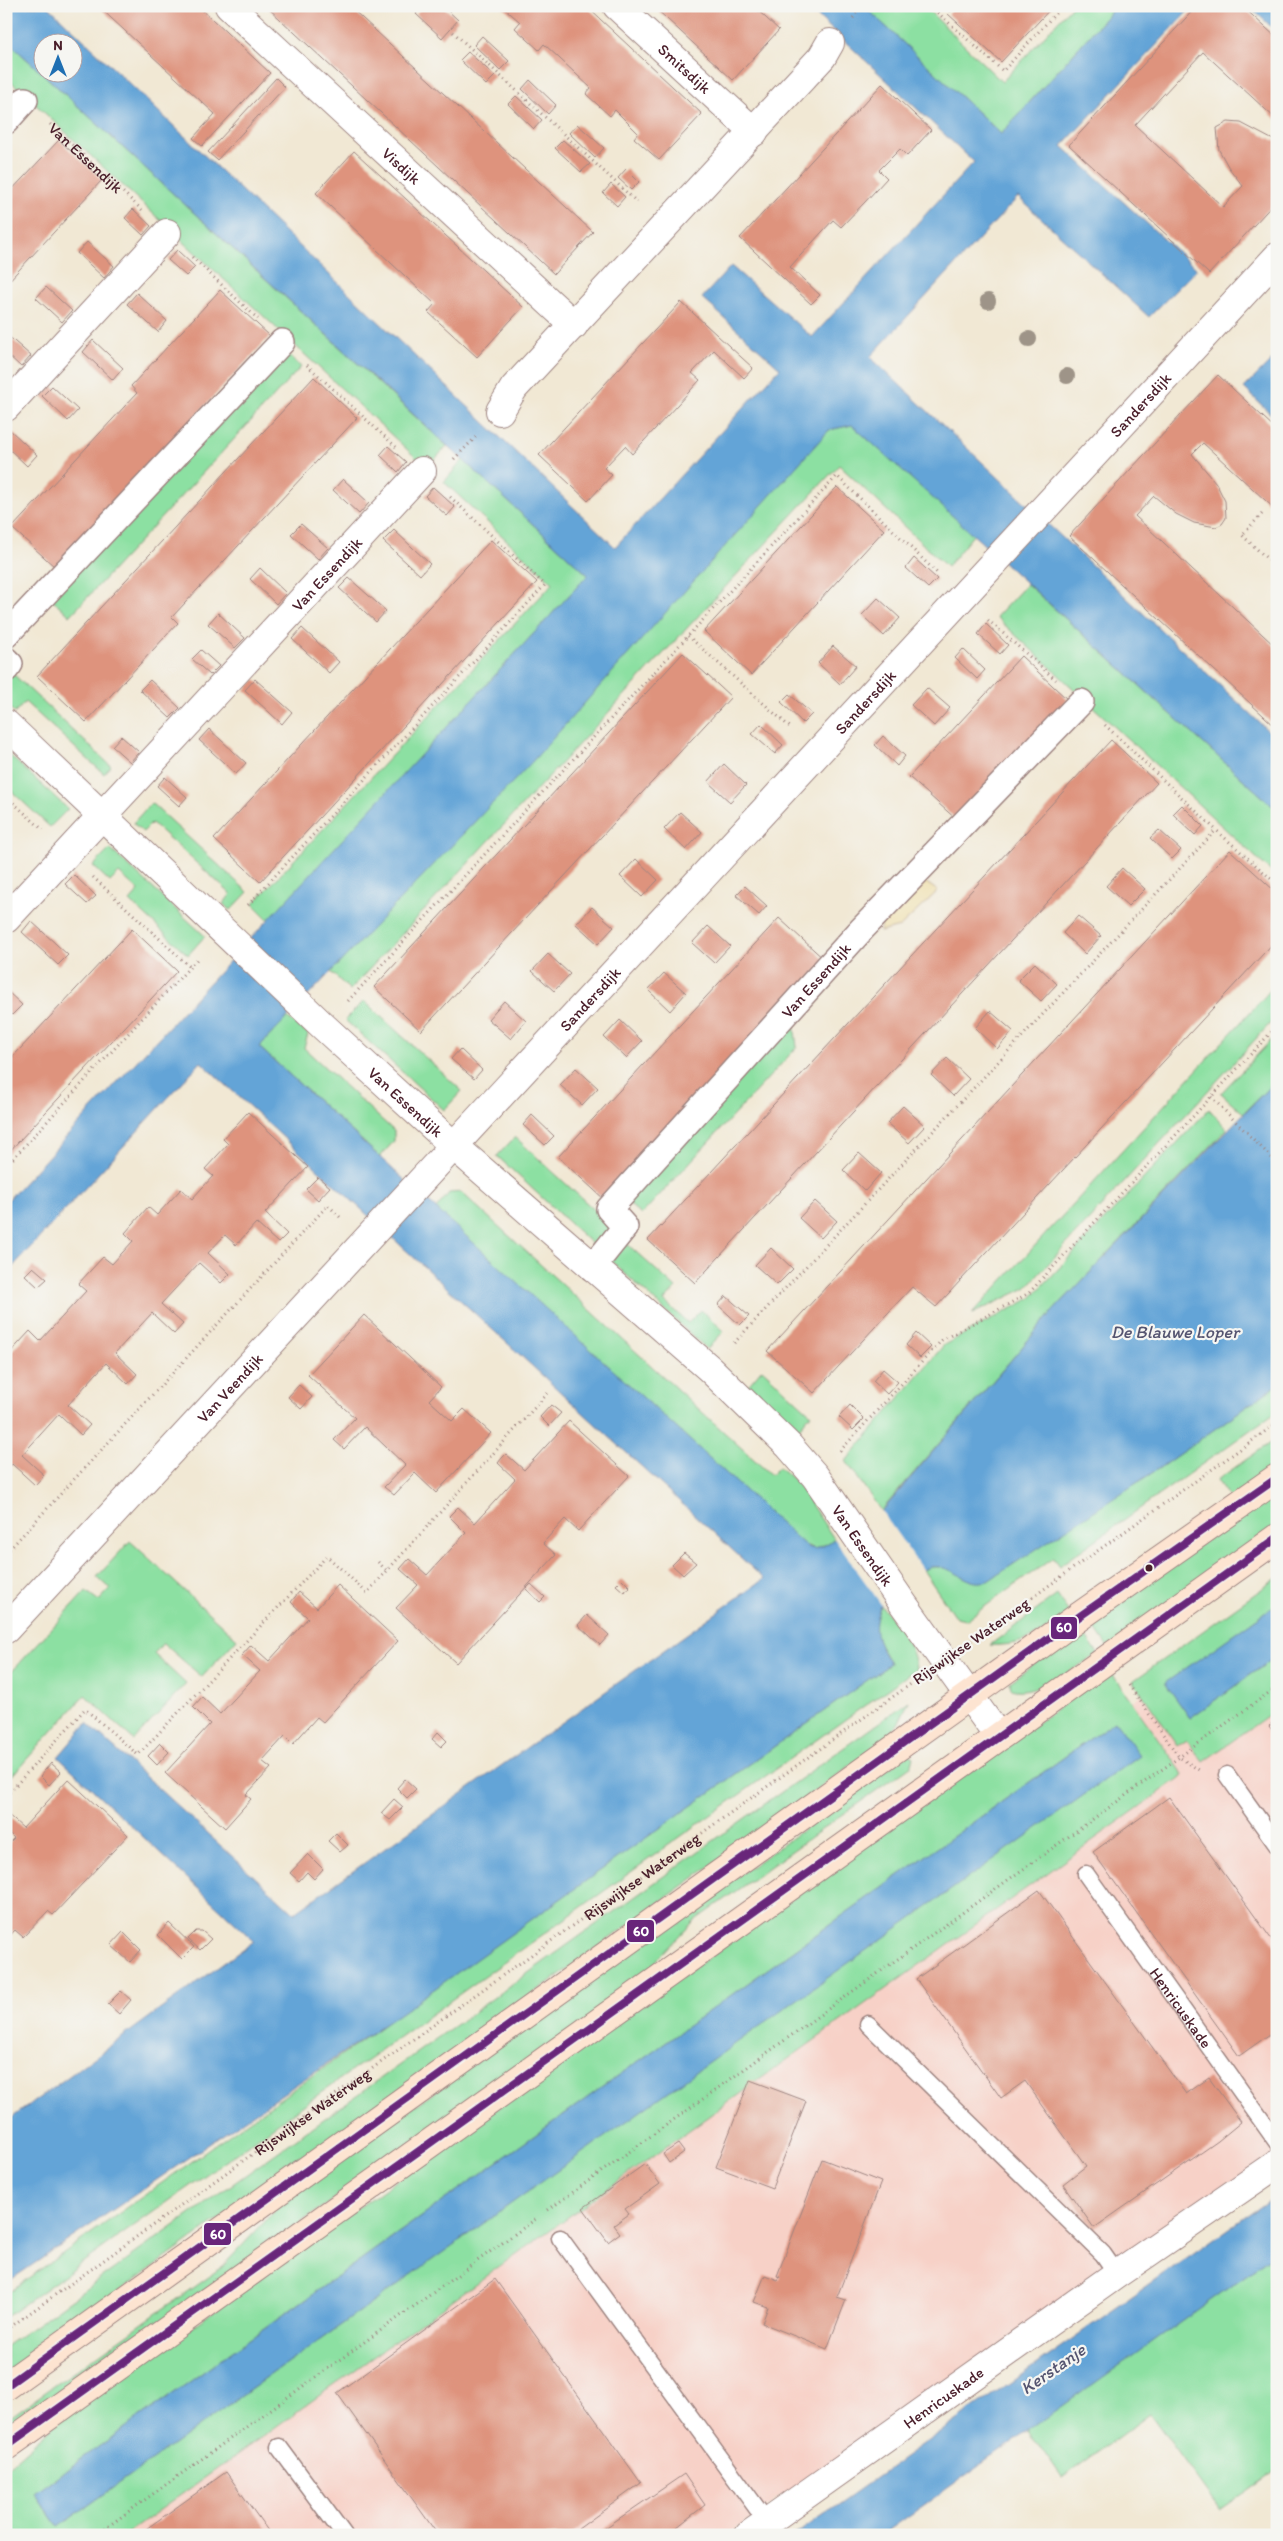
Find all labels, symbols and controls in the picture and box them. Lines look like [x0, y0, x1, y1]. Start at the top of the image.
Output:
north arrow [32, 32, 82, 82]
text: N [53, 37, 63, 54]
street label: Smitsdijk [654, 39, 716, 98]
street label: Van Essendijk [45, 118, 127, 197]
street label: Visdijk [378, 143, 425, 188]
street label: Sandersdijk [1106, 368, 1175, 441]
street label: Van Essendijk [287, 532, 366, 615]
street label: Sandersdijk [831, 665, 900, 738]
street label: Van Essendijk [777, 938, 855, 1022]
street label: Sandersdijk [555, 962, 625, 1035]
street label: Van Essendijk [364, 1063, 448, 1141]
water label: De Blauwe Loper [1111, 1321, 1241, 1343]
street label: Van Veendijk [193, 1349, 266, 1426]
street label: Van Essendijk [828, 1501, 898, 1590]
unlabelled marker [1144, 1563, 1154, 1573]
street label: Rijswijkse Waterweg [909, 1593, 1034, 1688]
line badge: 60 [1050, 1616, 1078, 1640]
text: 60 [1056, 1619, 1072, 1636]
street label: Rijswijkse Waterweg [580, 1828, 704, 1924]
line badge: 60 [626, 1919, 655, 1943]
text: 60 [633, 1923, 649, 1940]
street label: Henricuskade [1146, 1964, 1216, 2051]
street label: Rijswijkse Waterweg [250, 2063, 374, 2159]
line badge: 60 [203, 2222, 232, 2246]
text: 60 [210, 2226, 226, 2243]
water label: Kerstanje [1016, 2338, 1091, 2399]
street label: Henricuskade [899, 2362, 987, 2432]

